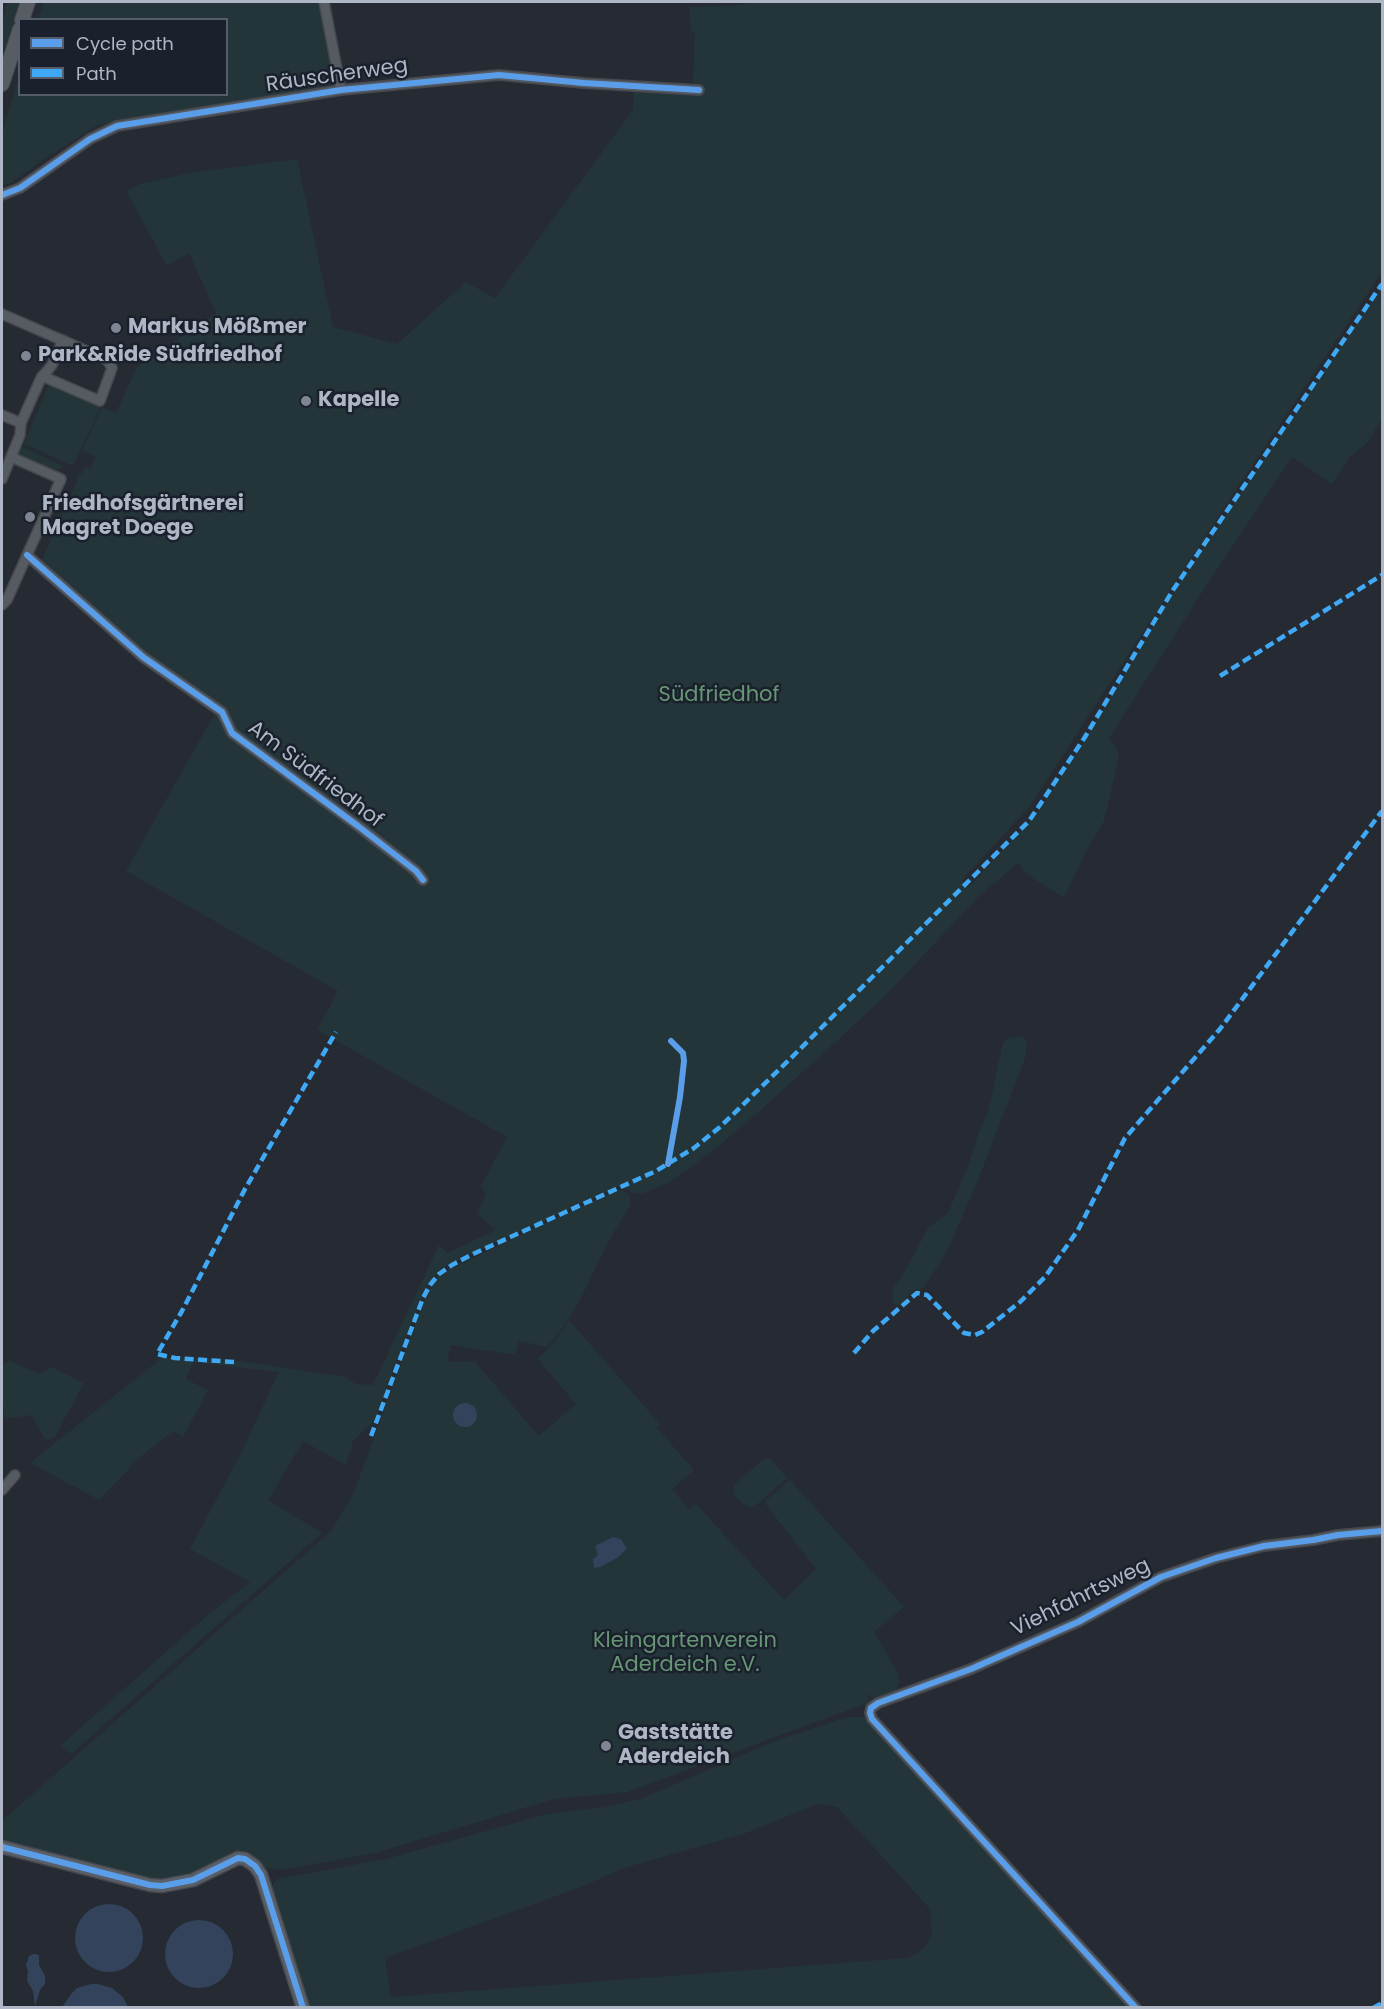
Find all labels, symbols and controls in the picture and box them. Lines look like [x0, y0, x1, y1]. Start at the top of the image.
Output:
legend [18, 18, 228, 96]
text: Cycle path [76, 31, 174, 56]
street label: Räuscherweg [265, 54, 409, 98]
text: Path [76, 61, 117, 86]
place label: Markus Mößmer [128, 315, 307, 341]
marker: Markus Mößmer [109, 321, 123, 335]
place label: Park&Ride Südfriedhof [38, 343, 282, 369]
marker: Park&Ride Südfriedhof [19, 349, 33, 363]
place label: Kapelle [318, 388, 399, 414]
marker: Kapelle [299, 394, 313, 408]
place label: Friedhofsgärtnerei Magret Doege [42, 492, 244, 542]
marker: Friedhofsgärtnerei Magret Doege [23, 510, 37, 524]
park label: Südfriedhof [659, 683, 779, 709]
street label: Am Südfriedhof [243, 716, 387, 834]
street label: Viehfahrtsweg [1008, 1554, 1154, 1642]
park label: Kleingartenverein Aderdeich e.V. [593, 1629, 777, 1679]
place label: Gaststätte Aderdeich [618, 1721, 733, 1771]
marker: Gaststätte Aderdeich [599, 1739, 613, 1753]

